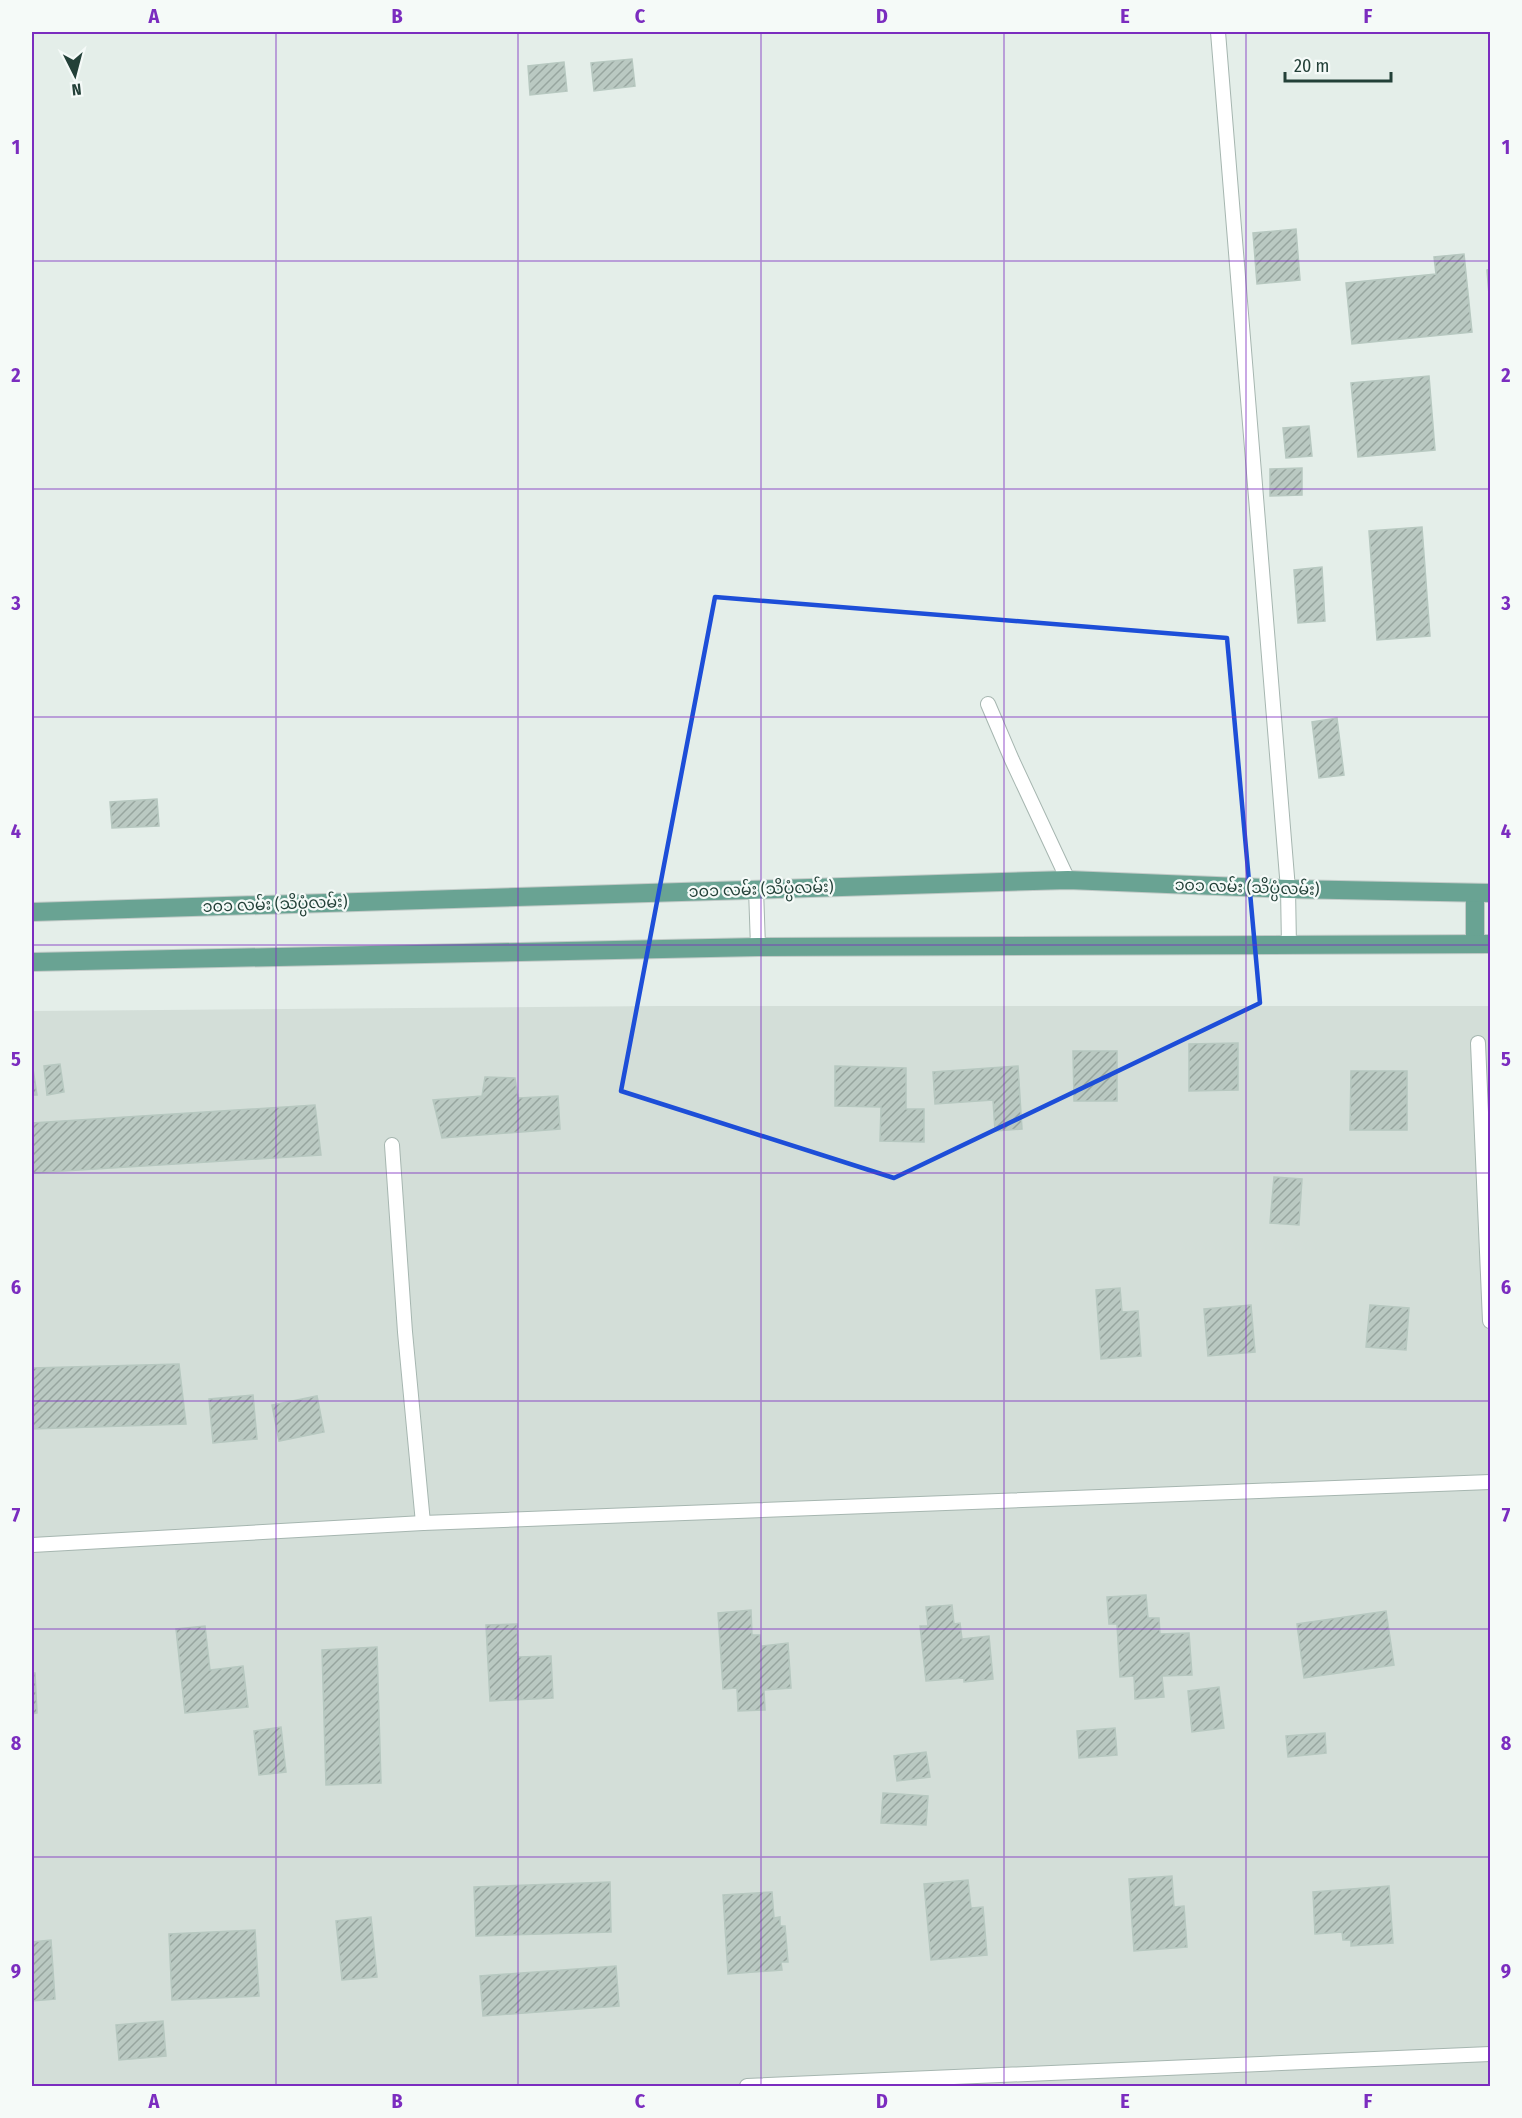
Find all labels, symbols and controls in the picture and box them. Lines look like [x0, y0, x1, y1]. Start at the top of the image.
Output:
text: A [148, 4, 161, 28]
text: B [391, 4, 403, 28]
text: C [635, 4, 646, 28]
text: D [876, 4, 888, 28]
text: E [1120, 4, 1130, 28]
text: F [1364, 4, 1373, 28]
north arrow [45, 45, 105, 105]
scale bar [1285, 45, 1392, 83]
text: 20 m [1294, 55, 1329, 77]
text: N [71, 79, 82, 99]
text: 1 [12, 135, 20, 159]
text: 1 [1502, 135, 1510, 159]
text: 2 [10, 363, 21, 387]
text: 2 [1500, 363, 1511, 387]
text: 3 [10, 591, 21, 615]
text: 3 [1500, 591, 1511, 615]
text: 4 [11, 819, 21, 843]
text: 4 [1501, 819, 1511, 843]
street label: ၁၀၁ လမ်း (သိပ္ပံလမ်း) [1174, 873, 1320, 903]
street label: ၁၀၁ လမ်း (သိပ္ပံလမ်း) [688, 875, 834, 905]
street label: ၁၀၁ လမ်း (သိပ္ပံလမ်း) [202, 890, 348, 920]
text: 5 [11, 1047, 21, 1071]
text: 5 [1501, 1047, 1511, 1071]
text: 6 [11, 1275, 21, 1299]
text: 6 [1501, 1275, 1511, 1299]
text: 7 [12, 1503, 21, 1527]
text: 7 [1502, 1503, 1511, 1527]
text: 8 [11, 1731, 22, 1755]
text: 8 [1501, 1731, 1512, 1755]
text: 9 [11, 1959, 21, 1983]
text: 9 [1501, 1959, 1511, 1983]
text: A [148, 2089, 161, 2113]
text: B [391, 2089, 403, 2113]
text: C [635, 2089, 646, 2113]
text: D [876, 2089, 888, 2113]
text: E [1120, 2089, 1130, 2113]
text: F [1364, 2089, 1373, 2113]

